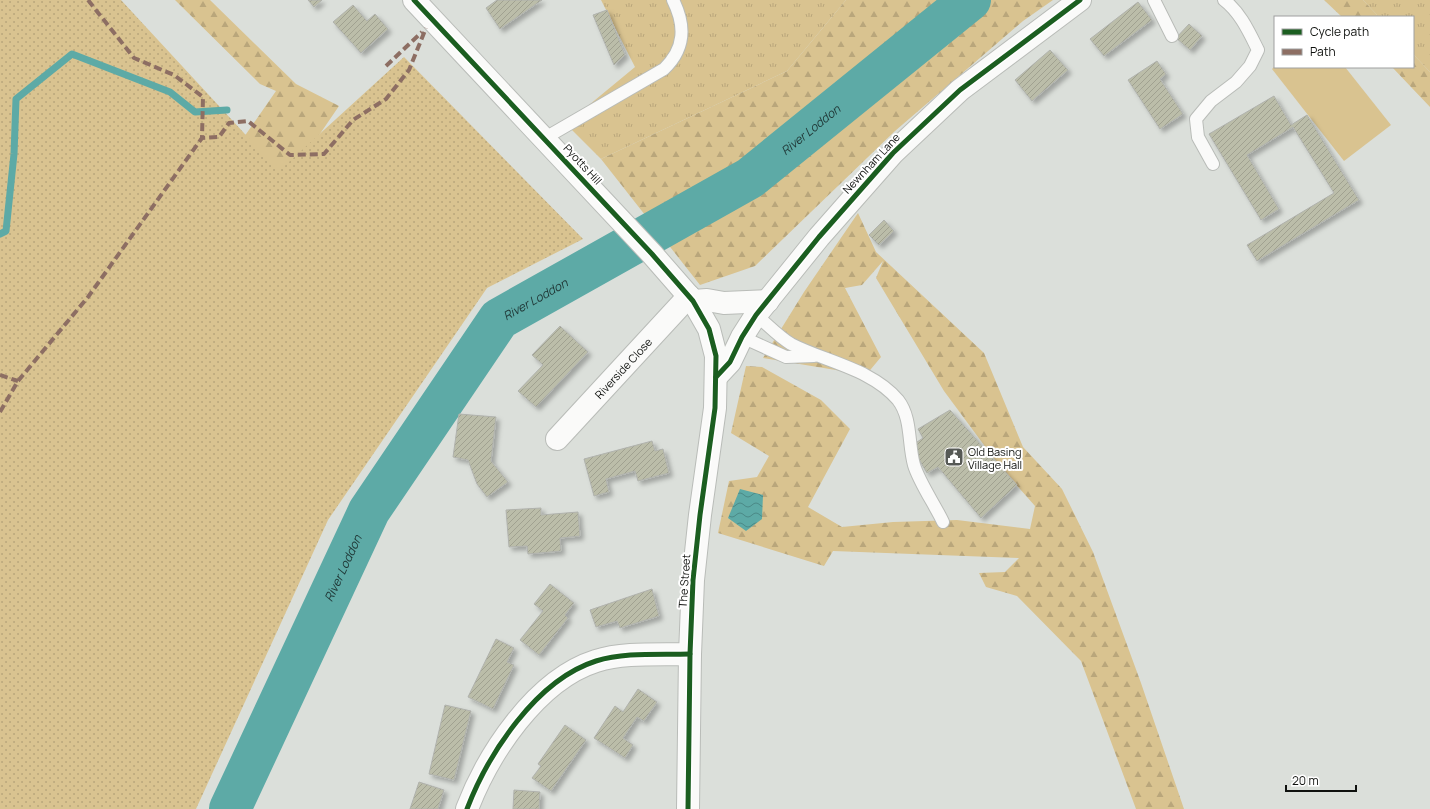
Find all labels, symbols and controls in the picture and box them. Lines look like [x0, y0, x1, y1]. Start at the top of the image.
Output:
legend [1274, 16, 1414, 68]
text: Cycle path [1310, 23, 1369, 40]
text: Path [1310, 43, 1336, 60]
water label: River Loddon [777, 100, 844, 158]
street label: Newnham Lane [839, 129, 903, 196]
street label: Pyotts Hill [560, 141, 606, 187]
water label: River Loddon [500, 273, 571, 324]
street label: Riverside Close [591, 334, 655, 401]
place label: Old Basing Village Hall [968, 444, 1022, 472]
public building icon: Old Basing Village Hall [943, 446, 965, 468]
water label: River Loddon [320, 531, 366, 604]
street label: The Street [675, 554, 693, 608]
scale bar [1286, 767, 1356, 793]
text: 20 m [1292, 772, 1319, 789]

